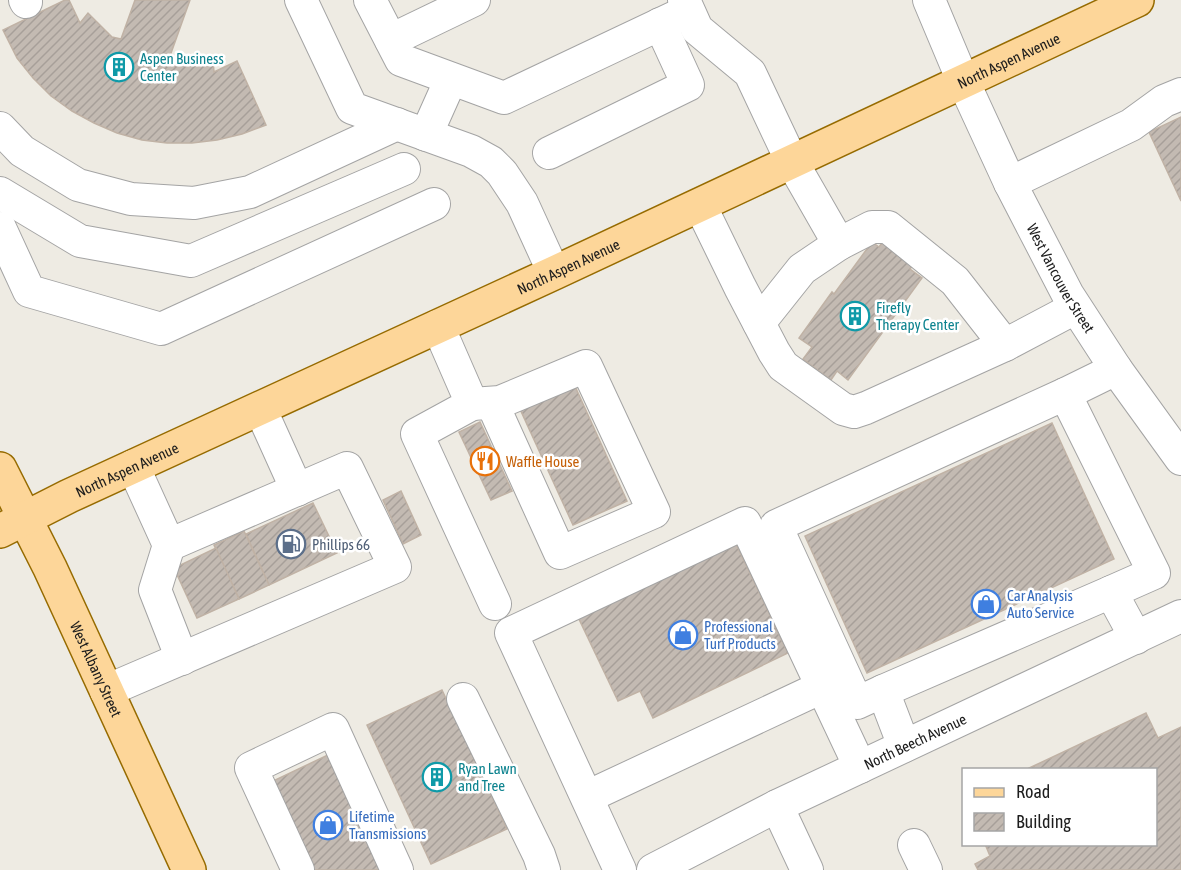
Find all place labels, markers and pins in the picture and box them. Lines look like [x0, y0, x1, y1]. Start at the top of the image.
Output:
place label: Aspen Business Center [140, 50, 224, 84]
building icon: Aspen Business Center [103, 51, 135, 83]
place label: Firefly Therapy Center [876, 299, 959, 333]
building icon: Firefly Therapy Center [839, 300, 871, 332]
restaurant icon: Waffle House [469, 445, 501, 477]
place label: Waffle House [506, 453, 580, 470]
fuel station icon: Phillips 66 [275, 528, 307, 560]
place label: Phillips 66 [312, 536, 370, 553]
place label: Car Analysis Auto Service [1007, 587, 1075, 621]
shop icon: Car Analysis Auto Service [970, 588, 1002, 620]
place label: Professional Turf Products [704, 618, 776, 652]
shop icon: Professional Turf Products [667, 619, 699, 651]
place label: Ryan Lawn and Tree [458, 760, 517, 794]
building icon: Ryan Lawn and Tree [421, 761, 453, 793]
place label: Lifetime Transmissions [349, 808, 426, 842]
shop icon: Lifetime Transmissions [312, 809, 344, 841]

